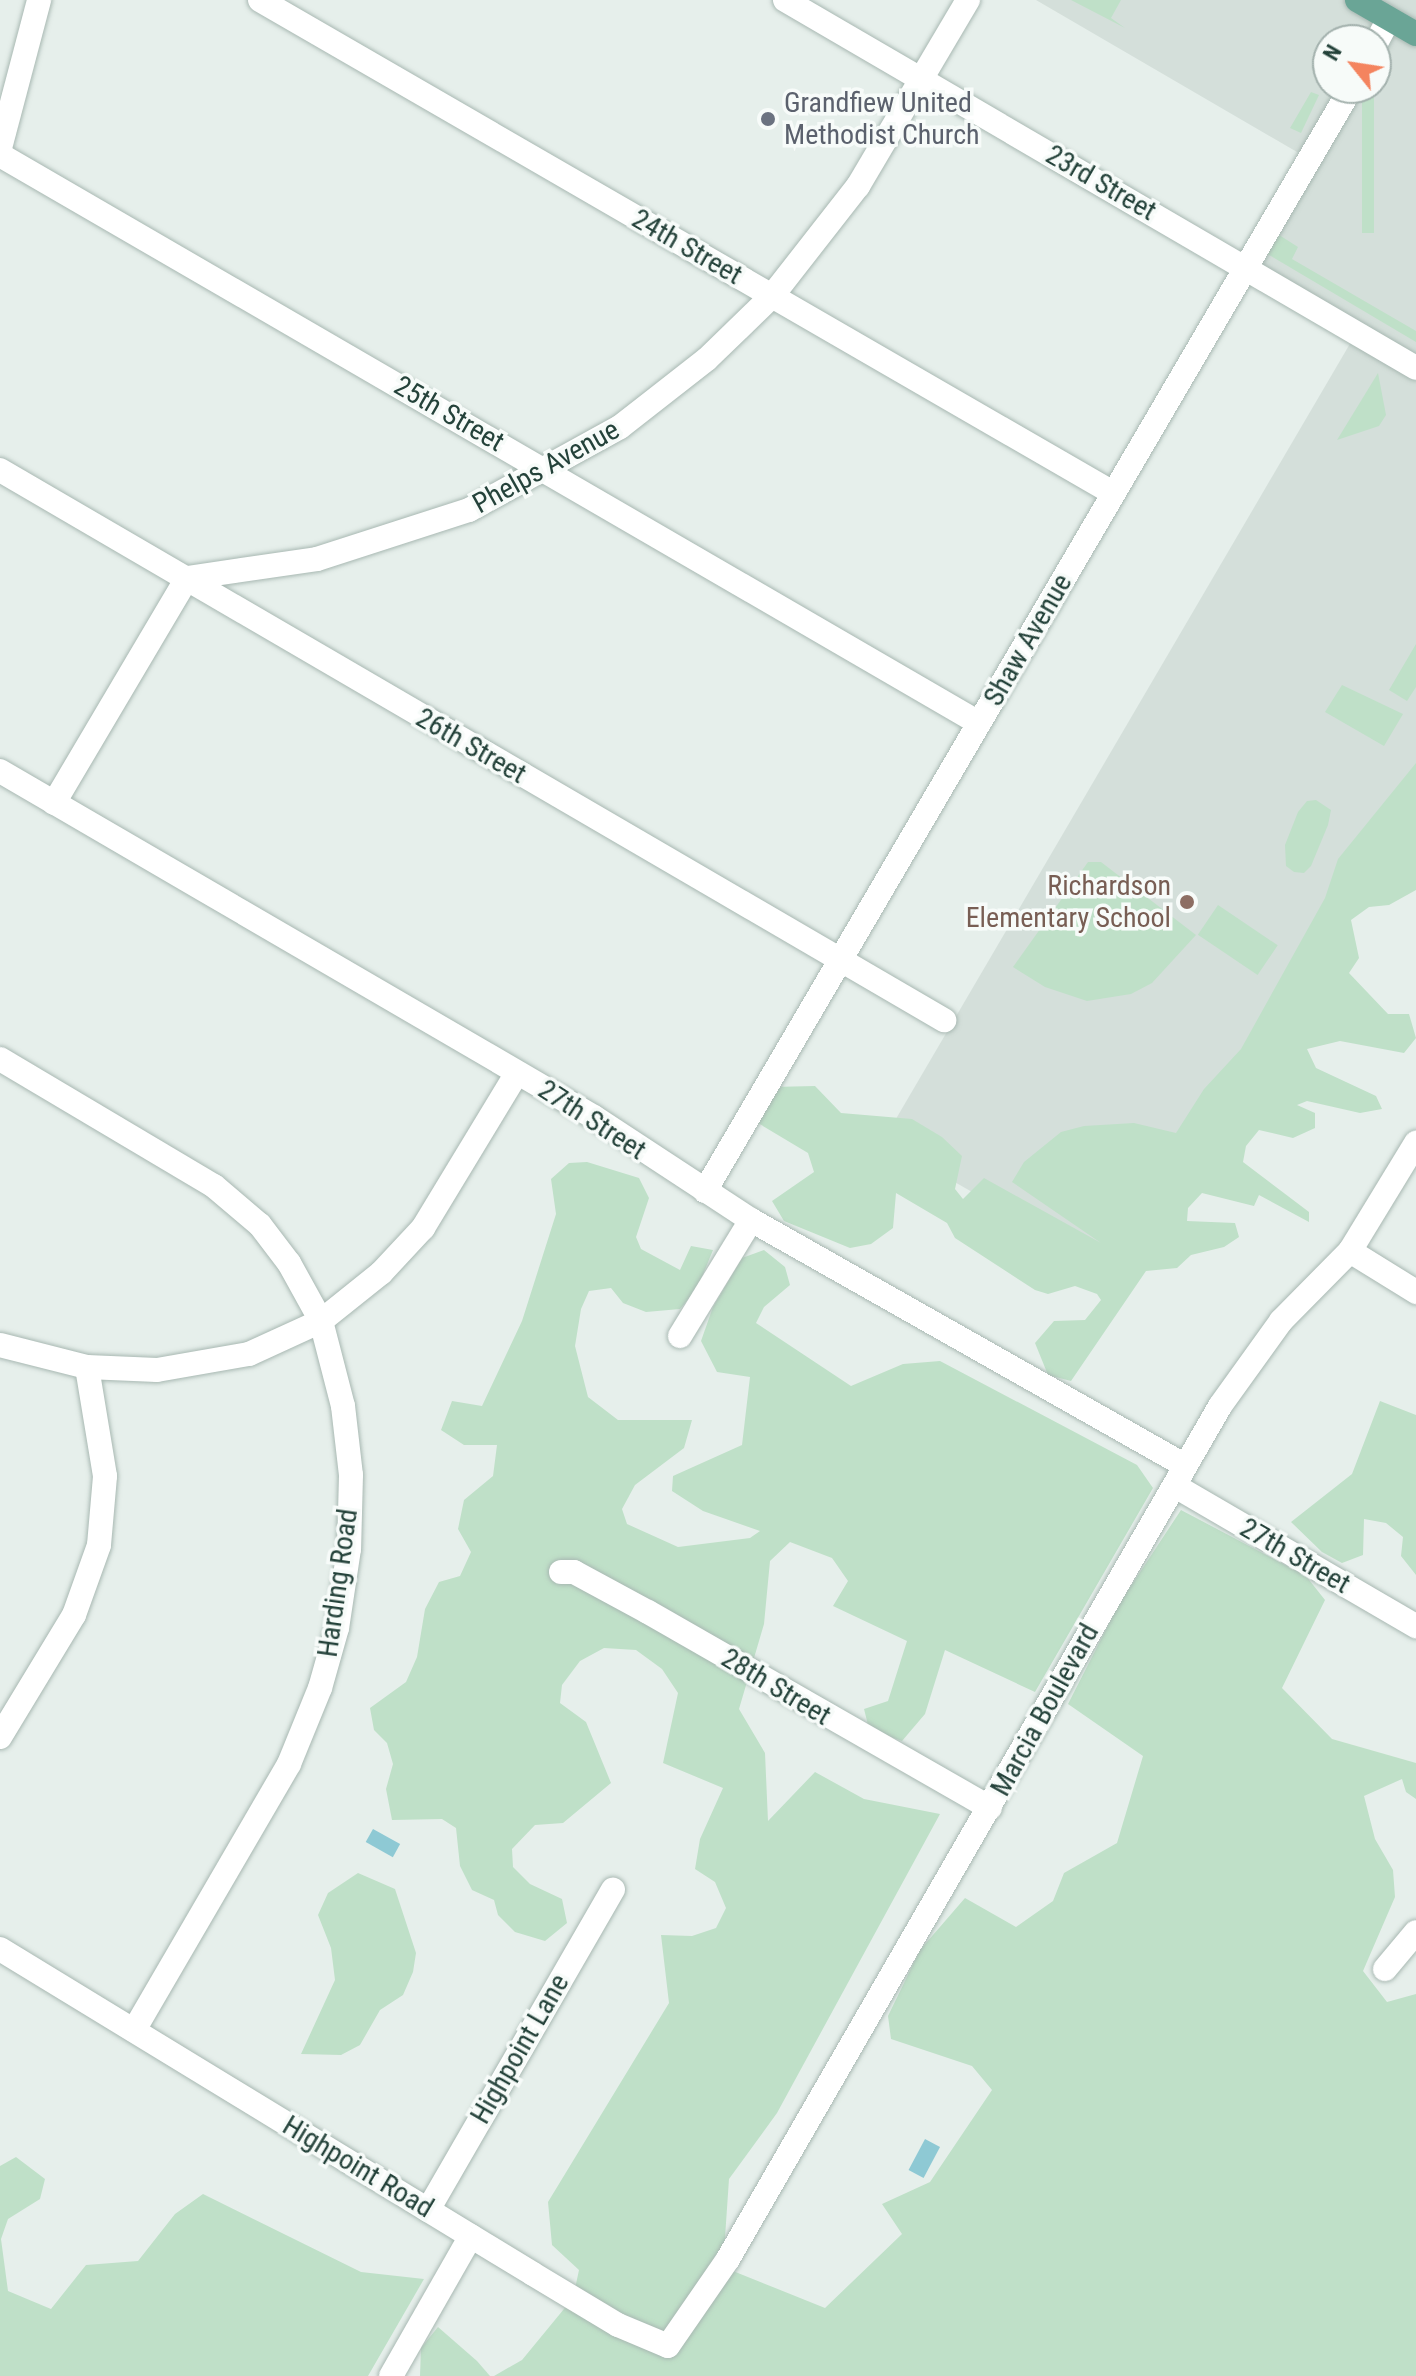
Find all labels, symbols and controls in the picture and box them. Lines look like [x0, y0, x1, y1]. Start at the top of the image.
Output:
north arrow [1312, 24, 1392, 104]
text: N [1318, 41, 1347, 65]
place label: Grandfiew United Methodist Church [784, 86, 980, 152]
marker: Grandfiew United Methodist Church [759, 110, 777, 128]
street label: 23rd Street [1040, 138, 1162, 228]
street label: 24th Street [626, 202, 748, 292]
street label: 25th Street [388, 369, 510, 459]
street label: Phelps Avenue [467, 413, 625, 521]
street label: Shaw Avenue [977, 568, 1079, 712]
street label: 26th Street [410, 701, 532, 791]
place label: Richardson Elementary School [966, 869, 1171, 935]
marker: Richardson Elementary School [1178, 893, 1196, 911]
street label: 27th Street [532, 1073, 652, 1167]
street label: Harding Road [311, 1507, 365, 1659]
street label: 27th Street [1234, 1511, 1356, 1601]
street label: Marcia Boulevard [984, 1618, 1106, 1802]
street label: 28th Street [715, 1641, 837, 1733]
street label: Highpoint Lane [464, 1968, 576, 2130]
street label: Highpoint Road [277, 2109, 439, 2225]

